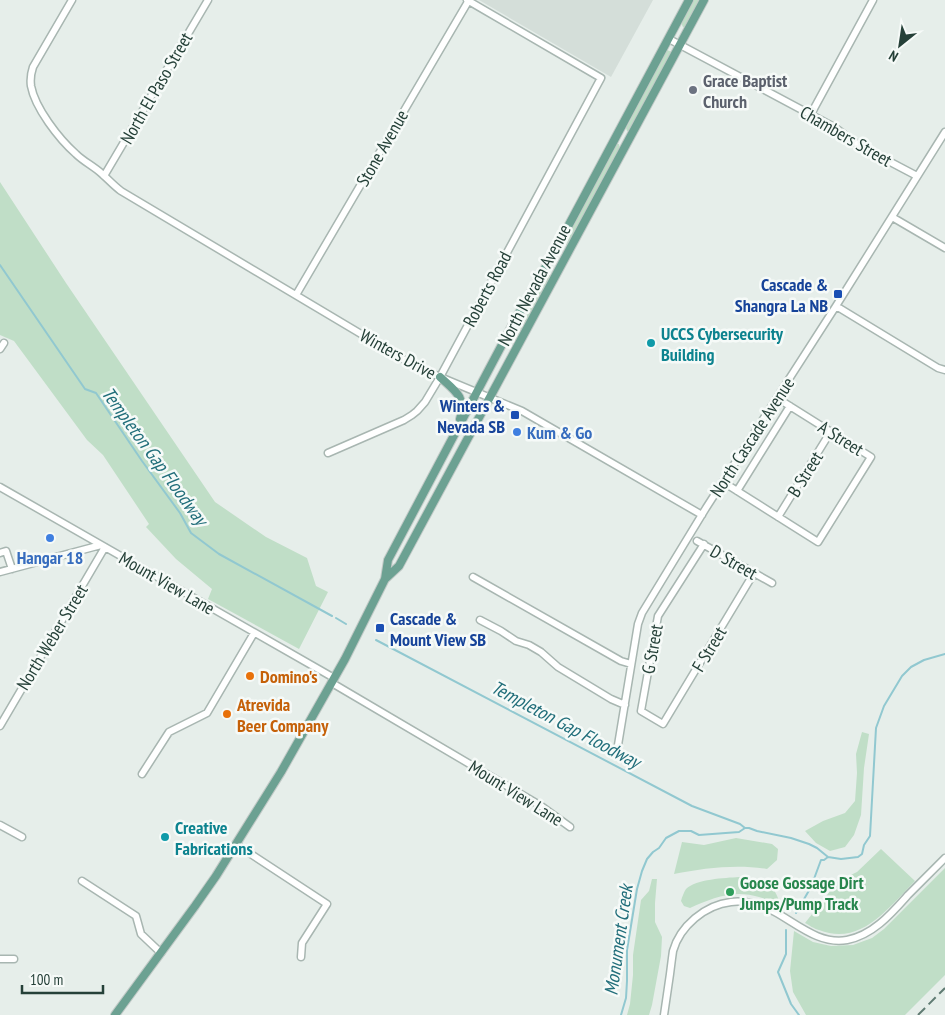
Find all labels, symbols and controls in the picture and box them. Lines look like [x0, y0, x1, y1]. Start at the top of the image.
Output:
north arrow [875, 20, 925, 70]
street label: North El Paso Street [115, 28, 197, 148]
text: N [886, 47, 901, 66]
place label: Grace Baptist Church [703, 69, 788, 113]
marker: Grace Baptist Church [687, 84, 699, 96]
street label: Chambers Street [796, 100, 896, 172]
street label: Stone Avenue [351, 106, 413, 190]
street label: North Nevada Avenue [492, 220, 576, 350]
street label: Roberts Road [458, 247, 516, 331]
place label: Cascade & Shangra La NB [735, 273, 828, 317]
marker: Cascade & Shangra La NB [832, 288, 844, 300]
place label: UCCS Cybersecurity Building [661, 322, 784, 366]
street label: Winters Drive [356, 324, 440, 384]
marker: UCCS Cybersecurity Building [645, 337, 657, 349]
street label: North Cascade Avenue [705, 373, 799, 501]
water label: Templeton Gap Floodway [97, 382, 215, 532]
place label: Winters & Nevada SB [437, 394, 505, 438]
marker: Winters & Nevada SB [509, 409, 521, 421]
street label: A Street [814, 415, 868, 461]
place label: Kum & Go [527, 421, 592, 444]
marker: Kum & Go [511, 426, 523, 438]
street label: B Street [782, 447, 828, 501]
marker: Hangar 18 [44, 532, 56, 544]
street label: D Street [706, 539, 762, 585]
place label: Hangar 18 [17, 546, 83, 569]
street label: Mount View Lane [115, 546, 219, 620]
street label: North Weber Street [11, 580, 93, 694]
place label: Cascade & Mount View SB [390, 607, 486, 651]
marker: Cascade & Mount View SB [374, 622, 386, 634]
street label: G Street [636, 622, 668, 676]
street label: F Street [687, 622, 731, 676]
place label: Domino's [260, 665, 318, 688]
marker: Domino's [244, 670, 256, 682]
water label: Templeton Gap Floodway [487, 675, 647, 775]
place label: Atrevida Beer Company [236, 693, 329, 737]
marker: Atrevida Beer Company [221, 708, 233, 720]
street label: Mount View Lane [465, 755, 567, 831]
place label: Creative Fabrications [175, 816, 253, 860]
marker: Creative Fabrications [159, 831, 171, 843]
place label: Goose Gossage Dirt Jumps/Pump Track [739, 871, 864, 915]
water label: Monument Creek [598, 881, 638, 997]
marker: Goose Gossage Dirt Jumps/Pump Track [724, 886, 736, 898]
scale bar [22, 962, 104, 994]
text: 100 m [30, 970, 63, 989]

